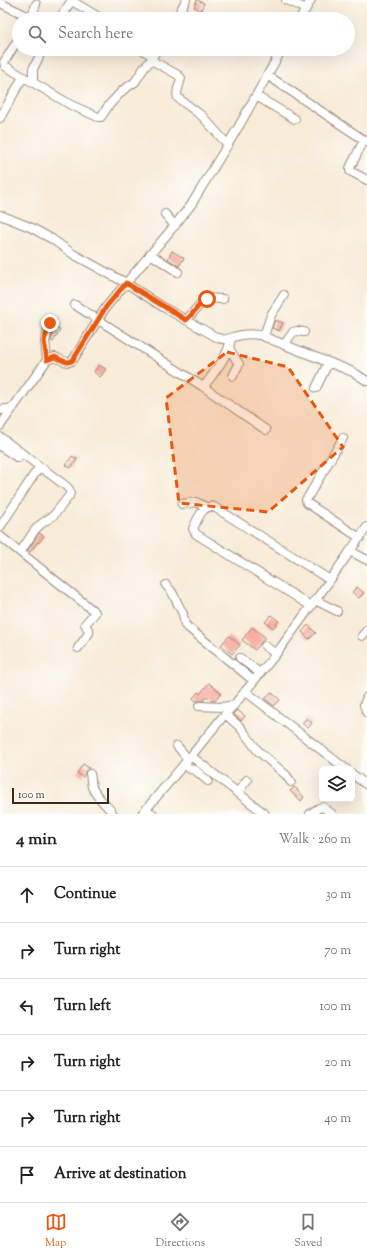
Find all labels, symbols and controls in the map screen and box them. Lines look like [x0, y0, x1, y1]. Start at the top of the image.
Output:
search box [12, 12, 355, 56]
icon: search [26, 23, 48, 45]
text: Search here [58, 24, 133, 45]
route start [198, 290, 216, 308]
route end [41, 314, 59, 332]
map controls [319, 766, 355, 802]
button: layers [319, 766, 355, 802]
scale bar [12, 786, 109, 805]
text: 100 m [18, 787, 45, 803]
text: 4 min [16, 828, 57, 852]
text: Walk · 260 m [279, 831, 351, 849]
icon: ahead [16, 884, 38, 906]
text: Continue [54, 884, 116, 905]
text: 30 m [325, 886, 351, 904]
icon: right [16, 940, 38, 962]
text: Turn right [54, 940, 120, 961]
text: 70 m [324, 942, 351, 960]
icon: left [16, 996, 38, 1018]
text: Turn left [54, 996, 111, 1017]
text: 100 m [319, 998, 351, 1016]
icon: right [16, 1052, 38, 1074]
text: Turn right [54, 1052, 120, 1073]
text: 20 m [325, 1054, 351, 1072]
icon: right [16, 1108, 38, 1130]
text: Turn right [54, 1108, 120, 1129]
text: 40 m [324, 1110, 351, 1128]
icon: arrive [16, 1164, 38, 1186]
text: Arrive at destination [54, 1164, 187, 1185]
tab: Map [45, 1211, 67, 1251]
tab: Directions [156, 1211, 205, 1251]
tab: Saved [294, 1211, 322, 1251]

